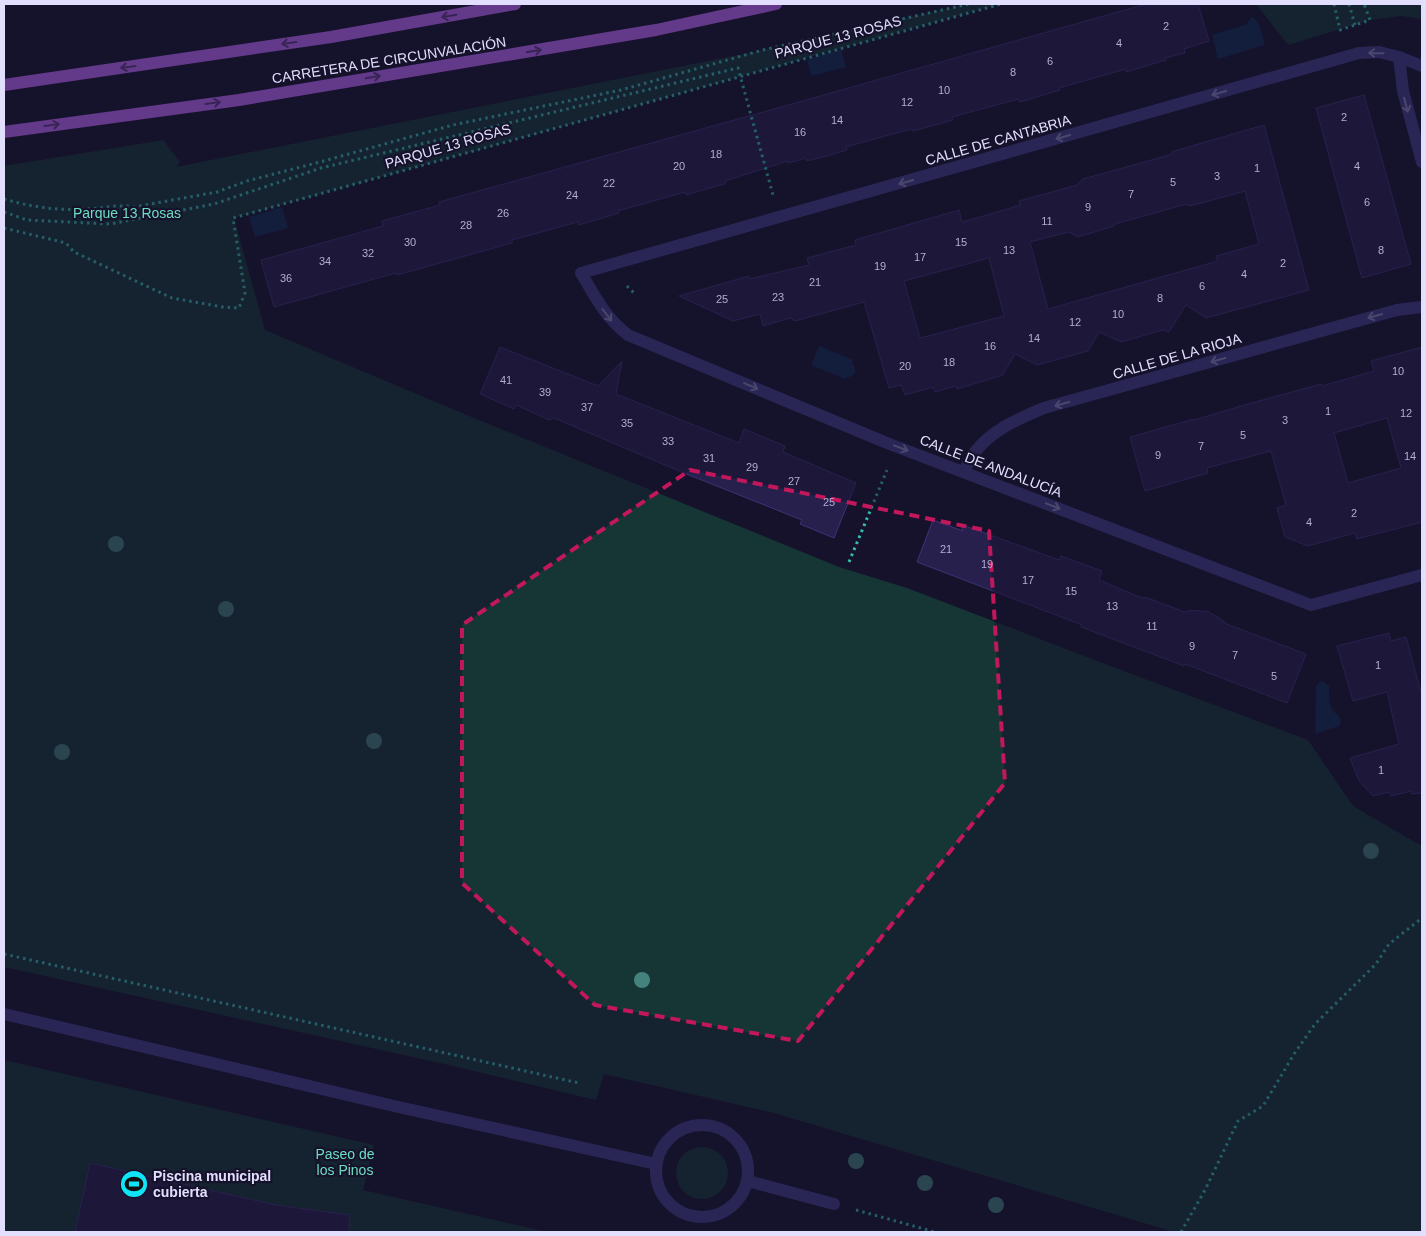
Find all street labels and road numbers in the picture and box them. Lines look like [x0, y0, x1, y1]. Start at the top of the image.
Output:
street label: PARQUE 13 ROSAS [773, 12, 903, 62]
street label: CARRETERA DE CIRCUNVALACIÓN [271, 34, 507, 86]
street label: CALLE DE CANTABRIA [923, 111, 1073, 168]
street label: PARQUE 13 ROSAS [383, 120, 513, 172]
street label: CALLE DE LA RIOJA [1111, 330, 1244, 382]
street label: CALLE DE ANDALUCÍA [918, 431, 1065, 501]

